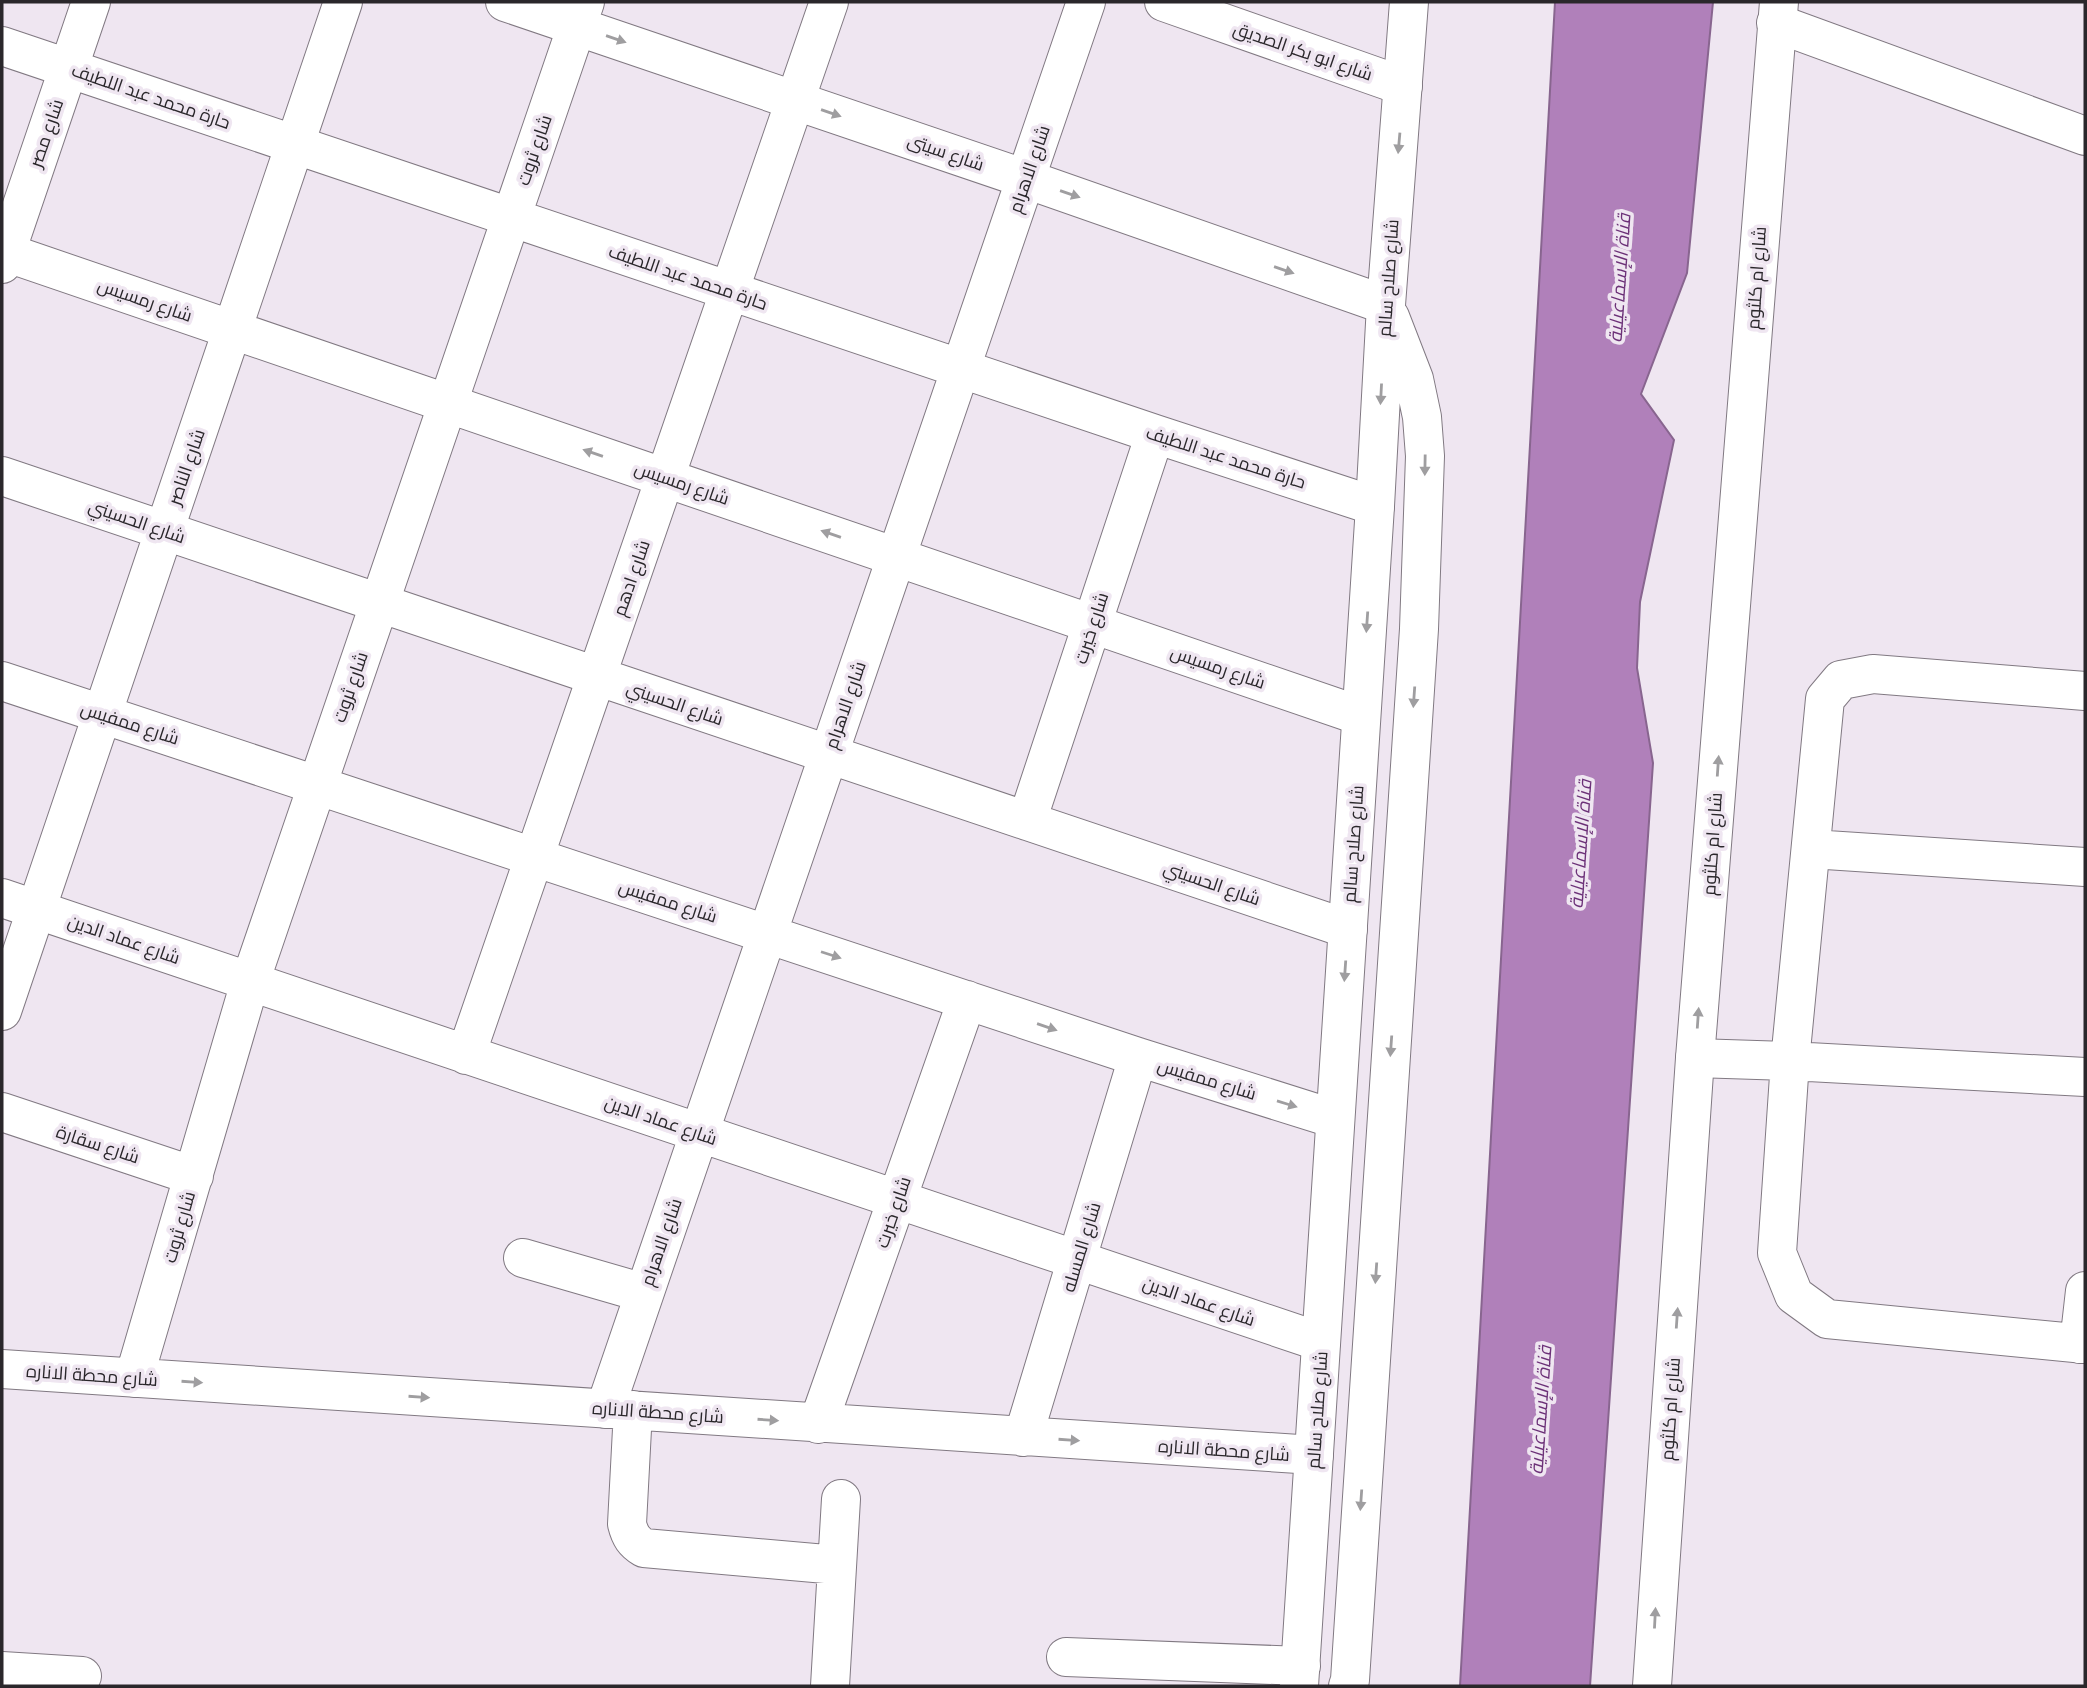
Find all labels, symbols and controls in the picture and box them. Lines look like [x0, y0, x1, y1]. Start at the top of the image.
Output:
street label: شارع ابو بكر الصديق [1230, 17, 1375, 87]
one-way arrow [605, 34, 626, 45]
street label: حارة محمد عبد اللطيف [69, 59, 233, 134]
street label: شارع مصر [24, 96, 69, 172]
one-way arrow [821, 108, 842, 119]
street label: شارع ثروت [512, 112, 558, 189]
street label: شارع الاهرام [1004, 122, 1056, 216]
street label: شارع سيتى [904, 129, 987, 177]
one-way arrow [1393, 132, 1404, 154]
one-way arrow [1059, 189, 1080, 200]
water label: قناة الإسماعيلية [1604, 211, 1637, 343]
street label: شارع صلاح سالم [1373, 218, 1405, 338]
street label: شارع ام كلثوم [1742, 226, 1772, 330]
street label: حارة محمد عبد اللطيف [606, 240, 770, 315]
one-way arrow [1274, 265, 1295, 276]
street label: شارع رمسيس [94, 274, 195, 328]
one-way arrow [1375, 384, 1386, 406]
street label: حارة محمد عبد اللطيف [1143, 421, 1308, 494]
street label: شارع الناصر [163, 426, 211, 509]
one-way arrow [582, 447, 603, 457]
one-way arrow [1419, 455, 1431, 477]
street label: شارع رمسيس [631, 457, 732, 511]
street label: شارع الحسيني [85, 495, 188, 551]
one-way arrow [821, 528, 842, 539]
street label: شارع ادهم [608, 537, 656, 619]
street label: شارع خيرت [1070, 589, 1114, 667]
one-way arrow [1362, 611, 1373, 633]
street label: شارع رمسيس [1167, 641, 1268, 695]
street label: شارع ثروت [328, 649, 374, 726]
street label: شارع الاهرام [820, 658, 872, 752]
street label: شارع الحسيني [623, 677, 726, 733]
one-way arrow [1408, 686, 1419, 708]
street label: شارع ممفيس [78, 697, 182, 751]
one-way arrow [1713, 755, 1724, 777]
water label: قناة الإسماعيلية [1565, 777, 1598, 909]
street label: شارع صلاح سالم [1338, 784, 1370, 904]
street label: شارع ام كلثوم [1698, 792, 1728, 896]
street label: شارع الحسيني [1160, 857, 1263, 913]
street label: شارع ممفيس [616, 875, 720, 929]
street label: شارع عماد الدين [65, 910, 183, 970]
one-way arrow [821, 950, 842, 961]
one-way arrow [1339, 960, 1350, 982]
one-way arrow [1693, 1006, 1704, 1028]
one-way arrow [1037, 1022, 1058, 1032]
one-way arrow [1385, 1036, 1396, 1058]
street label: شارع ممفيس [1154, 1054, 1259, 1106]
street label: شارع عماد الدين [602, 1091, 720, 1151]
one-way arrow [1277, 1099, 1298, 1110]
street label: شارع سقارة [53, 1121, 142, 1169]
street label: شارع خيرت [871, 1174, 917, 1251]
street label: شارع ثروت [159, 1189, 201, 1266]
street label: شارع الاهرام [636, 1195, 688, 1289]
street label: شارع المسله [1057, 1200, 1106, 1295]
one-way arrow [1371, 1263, 1382, 1285]
street label: شارع عماد الدين [1140, 1272, 1258, 1332]
one-way arrow [1671, 1307, 1682, 1329]
water label: قناة الإسماعيلية [1525, 1343, 1558, 1475]
street label: شارع صلاح سالم [1302, 1350, 1334, 1470]
street label: شارع ام كلثوم [1656, 1357, 1686, 1461]
street label: شارع محطة الاناره [25, 1360, 158, 1392]
one-way arrow [181, 1376, 203, 1387]
one-way arrow [408, 1391, 430, 1402]
street label: شارع محطة الاناره [591, 1397, 724, 1429]
one-way arrow [758, 1415, 780, 1426]
one-way arrow [1058, 1435, 1080, 1446]
street label: شارع محطة الاناره [1157, 1435, 1290, 1467]
one-way arrow [1356, 1490, 1367, 1512]
one-way arrow [1650, 1607, 1661, 1629]

